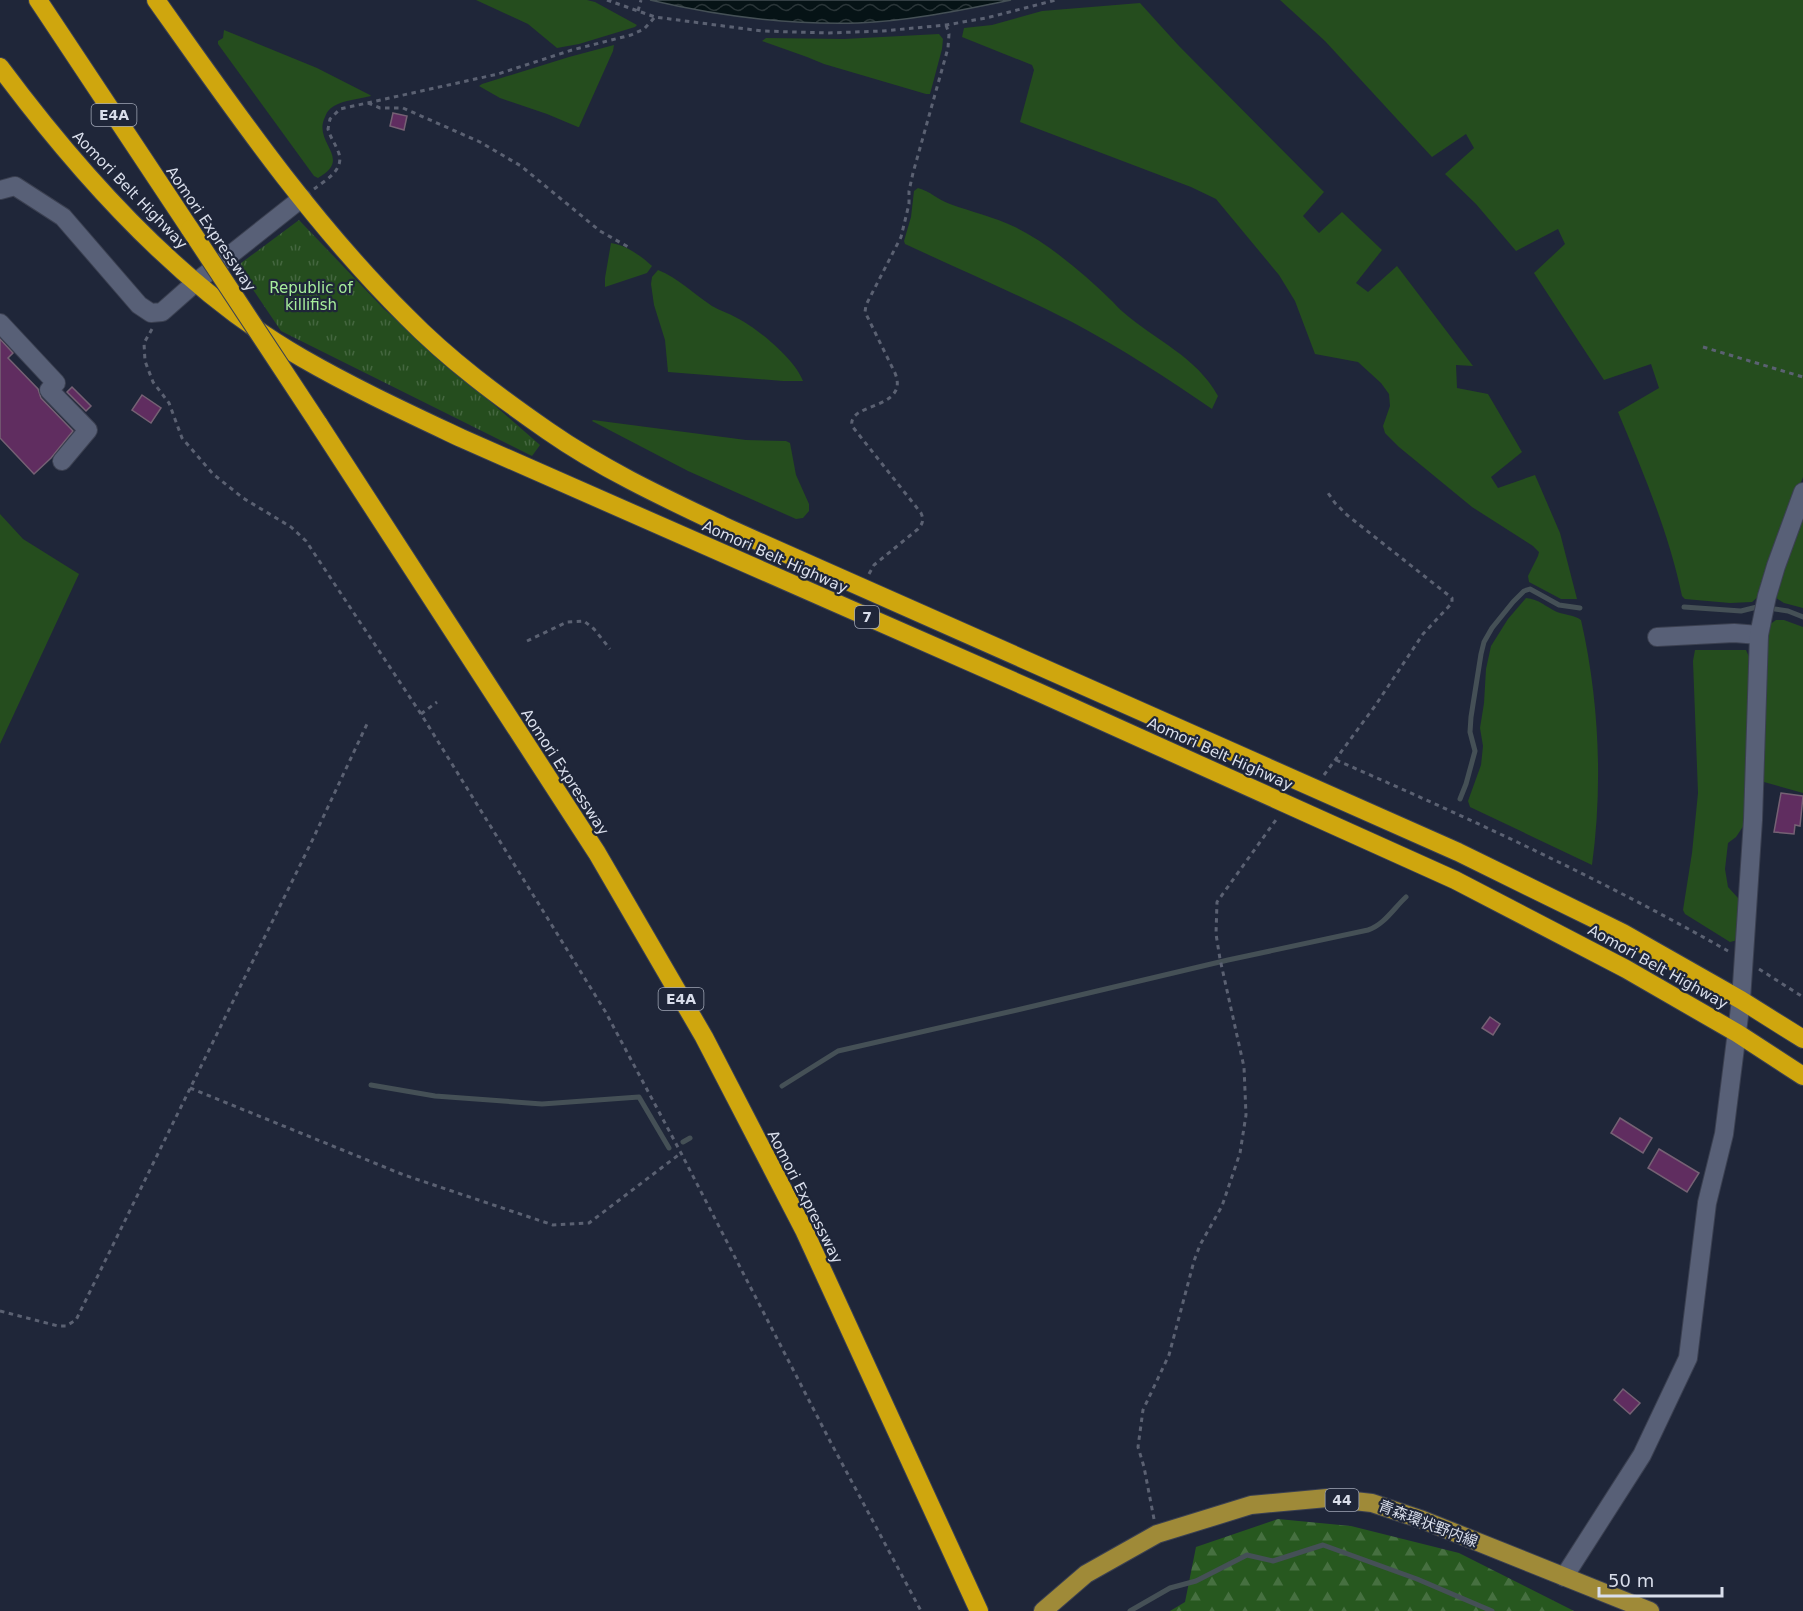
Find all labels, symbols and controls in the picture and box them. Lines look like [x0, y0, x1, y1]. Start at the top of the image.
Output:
road number: E4A [92, 104, 136, 126]
street label: Aomori Belt Highway [69, 127, 191, 253]
street label: Aomori Expressway [162, 163, 260, 295]
park label: Republic of killifish [269, 279, 353, 314]
street label: Aomori Belt Highway [700, 517, 851, 597]
road number: 7 [855, 606, 879, 628]
street label: Aomori Expressway [517, 705, 613, 839]
street label: Aomori Belt Highway [1145, 714, 1296, 794]
street label: Aomori Belt Highway [1585, 921, 1731, 1013]
road number: E4A [658, 988, 704, 1010]
street label: Aomori Expressway [764, 1127, 846, 1267]
road number: 44 [1326, 1489, 1358, 1511]
street label: 青森環状野内線 [1376, 1497, 1480, 1551]
scale bar [1599, 1560, 1722, 1598]
text: 50 m [1608, 1570, 1654, 1591]

